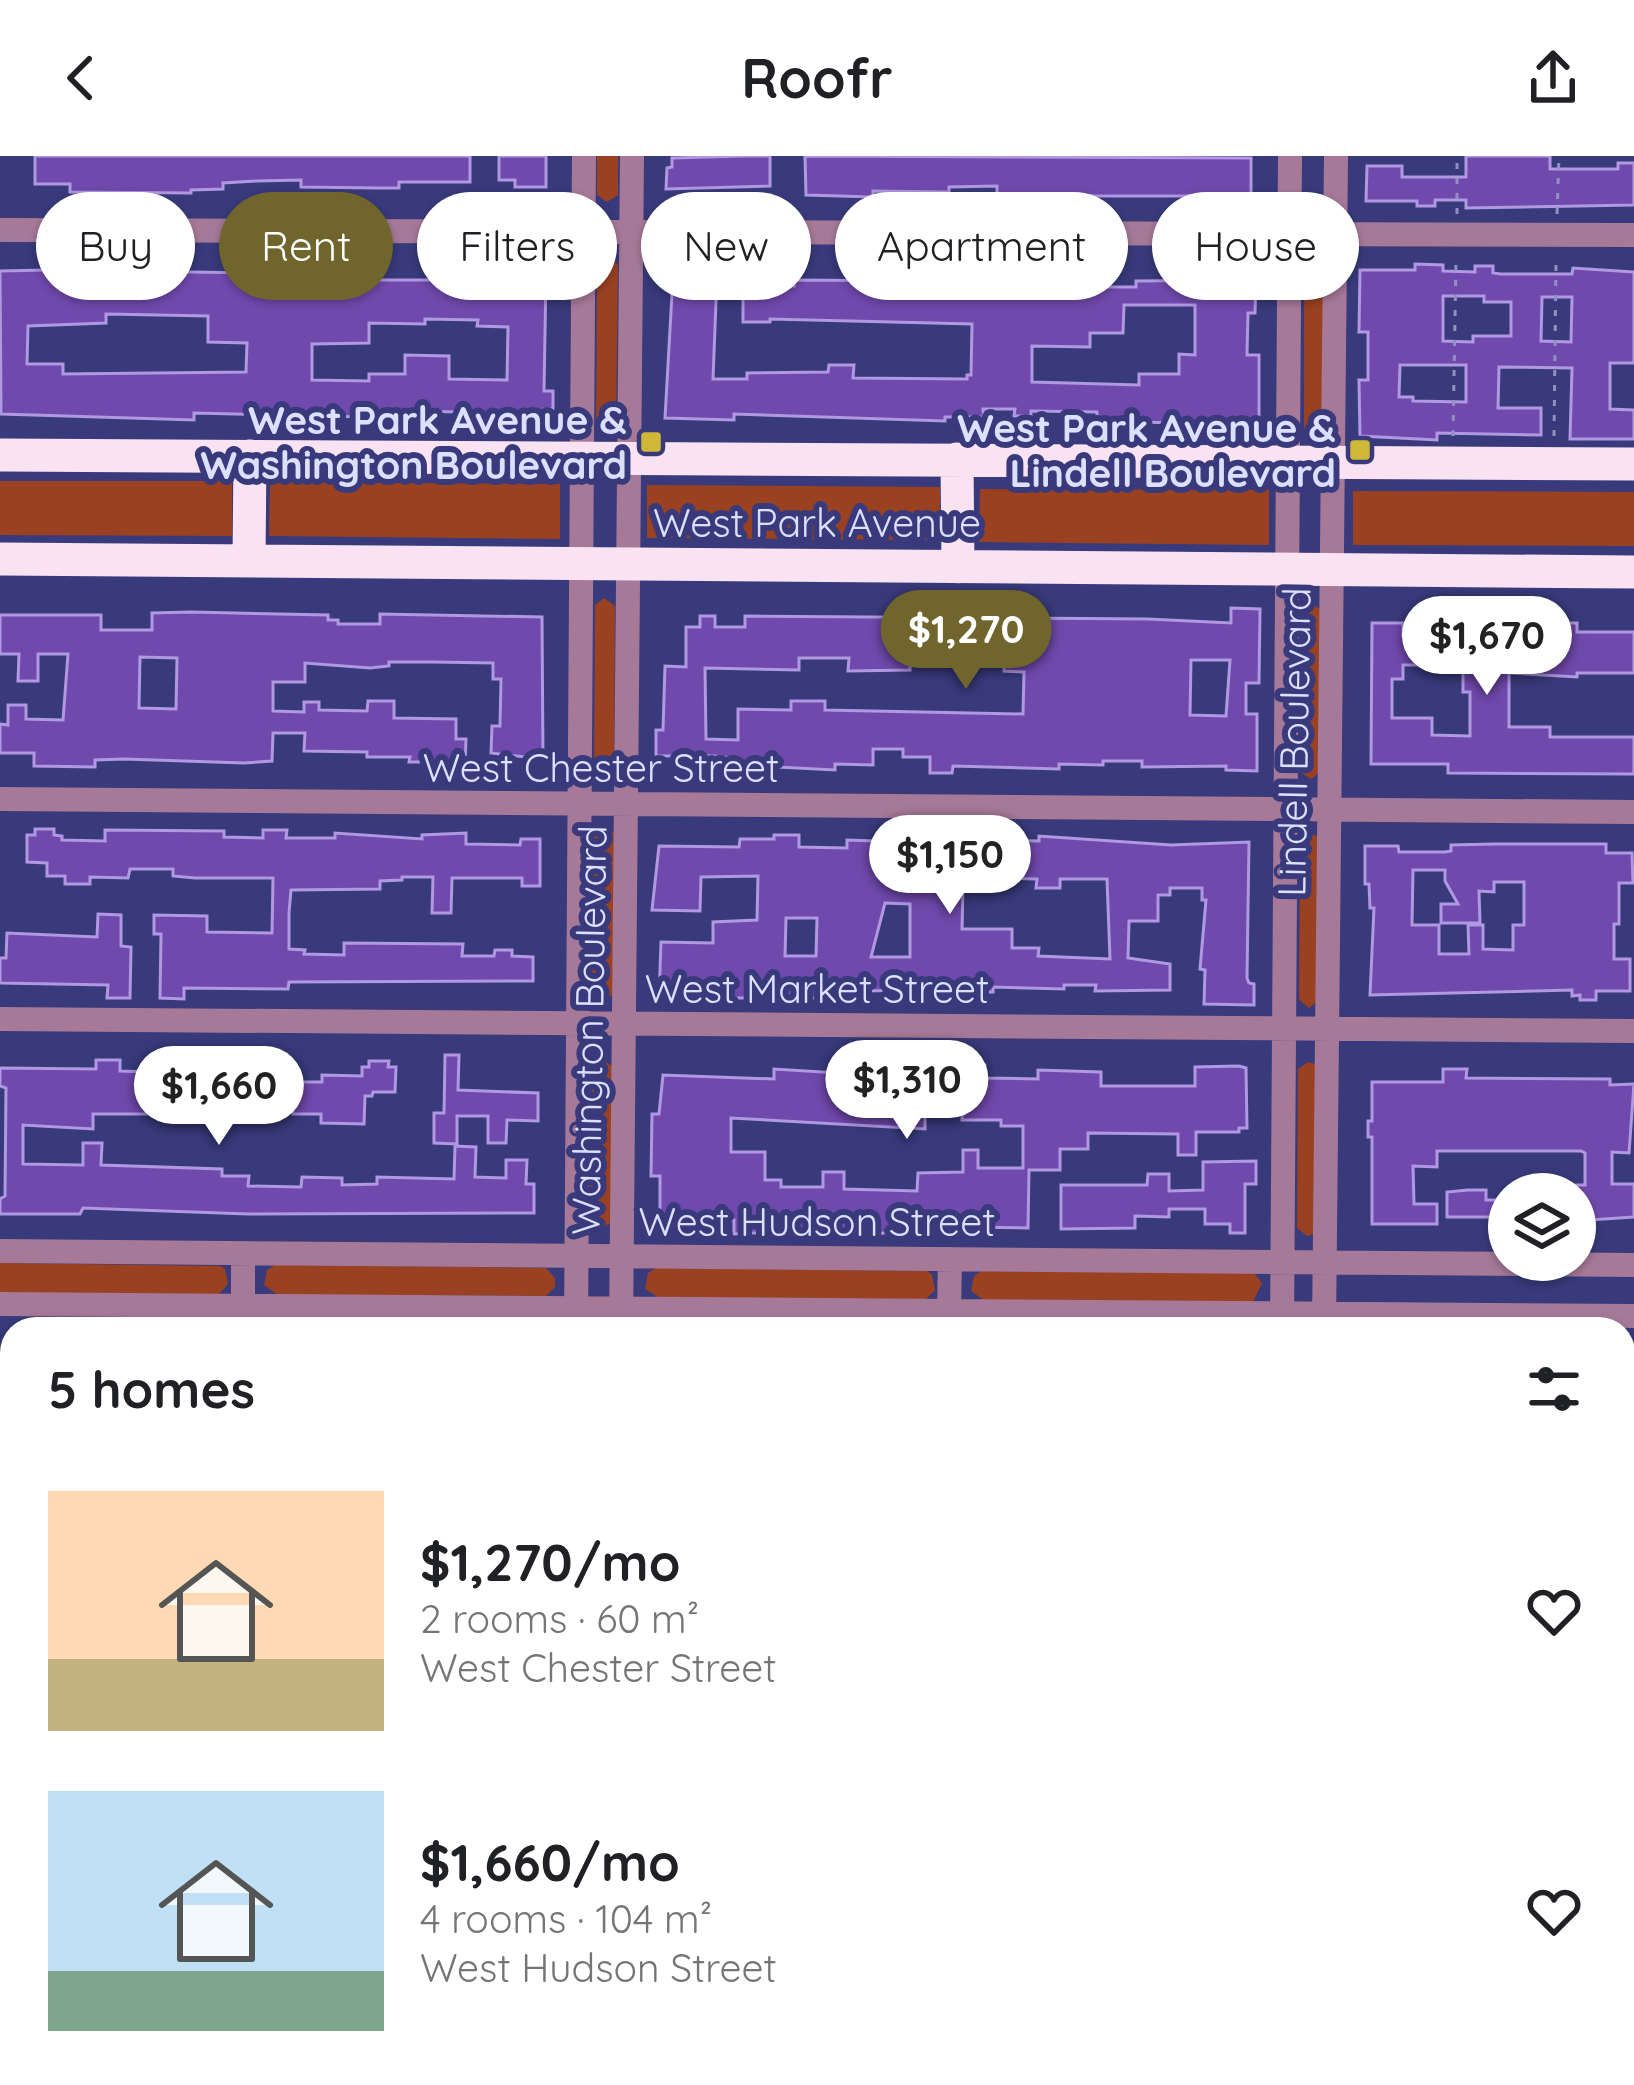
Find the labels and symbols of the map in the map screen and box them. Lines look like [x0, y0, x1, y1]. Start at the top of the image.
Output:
place label: West Park Avenue & Washington Boulevard [200, 395, 627, 489]
place label: West Park Avenue & Lindell Boulevard [957, 403, 1336, 497]
marker: West Park Avenue & Washington Boulevard [638, 429, 664, 455]
marker: West Park Avenue & Lindell Boulevard [1347, 437, 1373, 463]
street label: West Park Avenue [653, 498, 981, 547]
street label: Lindell Boulevard [1266, 587, 1321, 897]
pin: $1,270 [868, 590, 1064, 692]
pin: $1,670 [1389, 596, 1585, 698]
street label: West Chester Street [423, 743, 779, 792]
pin: $1,150 [852, 815, 1048, 917]
street label: Washington Boulevard [560, 825, 617, 1235]
street label: West Market Street [645, 964, 989, 1013]
pin: $1,310 [809, 1040, 1005, 1142]
pin: $1,660 [121, 1046, 317, 1148]
street label: West Hudson Street [639, 1197, 995, 1246]

